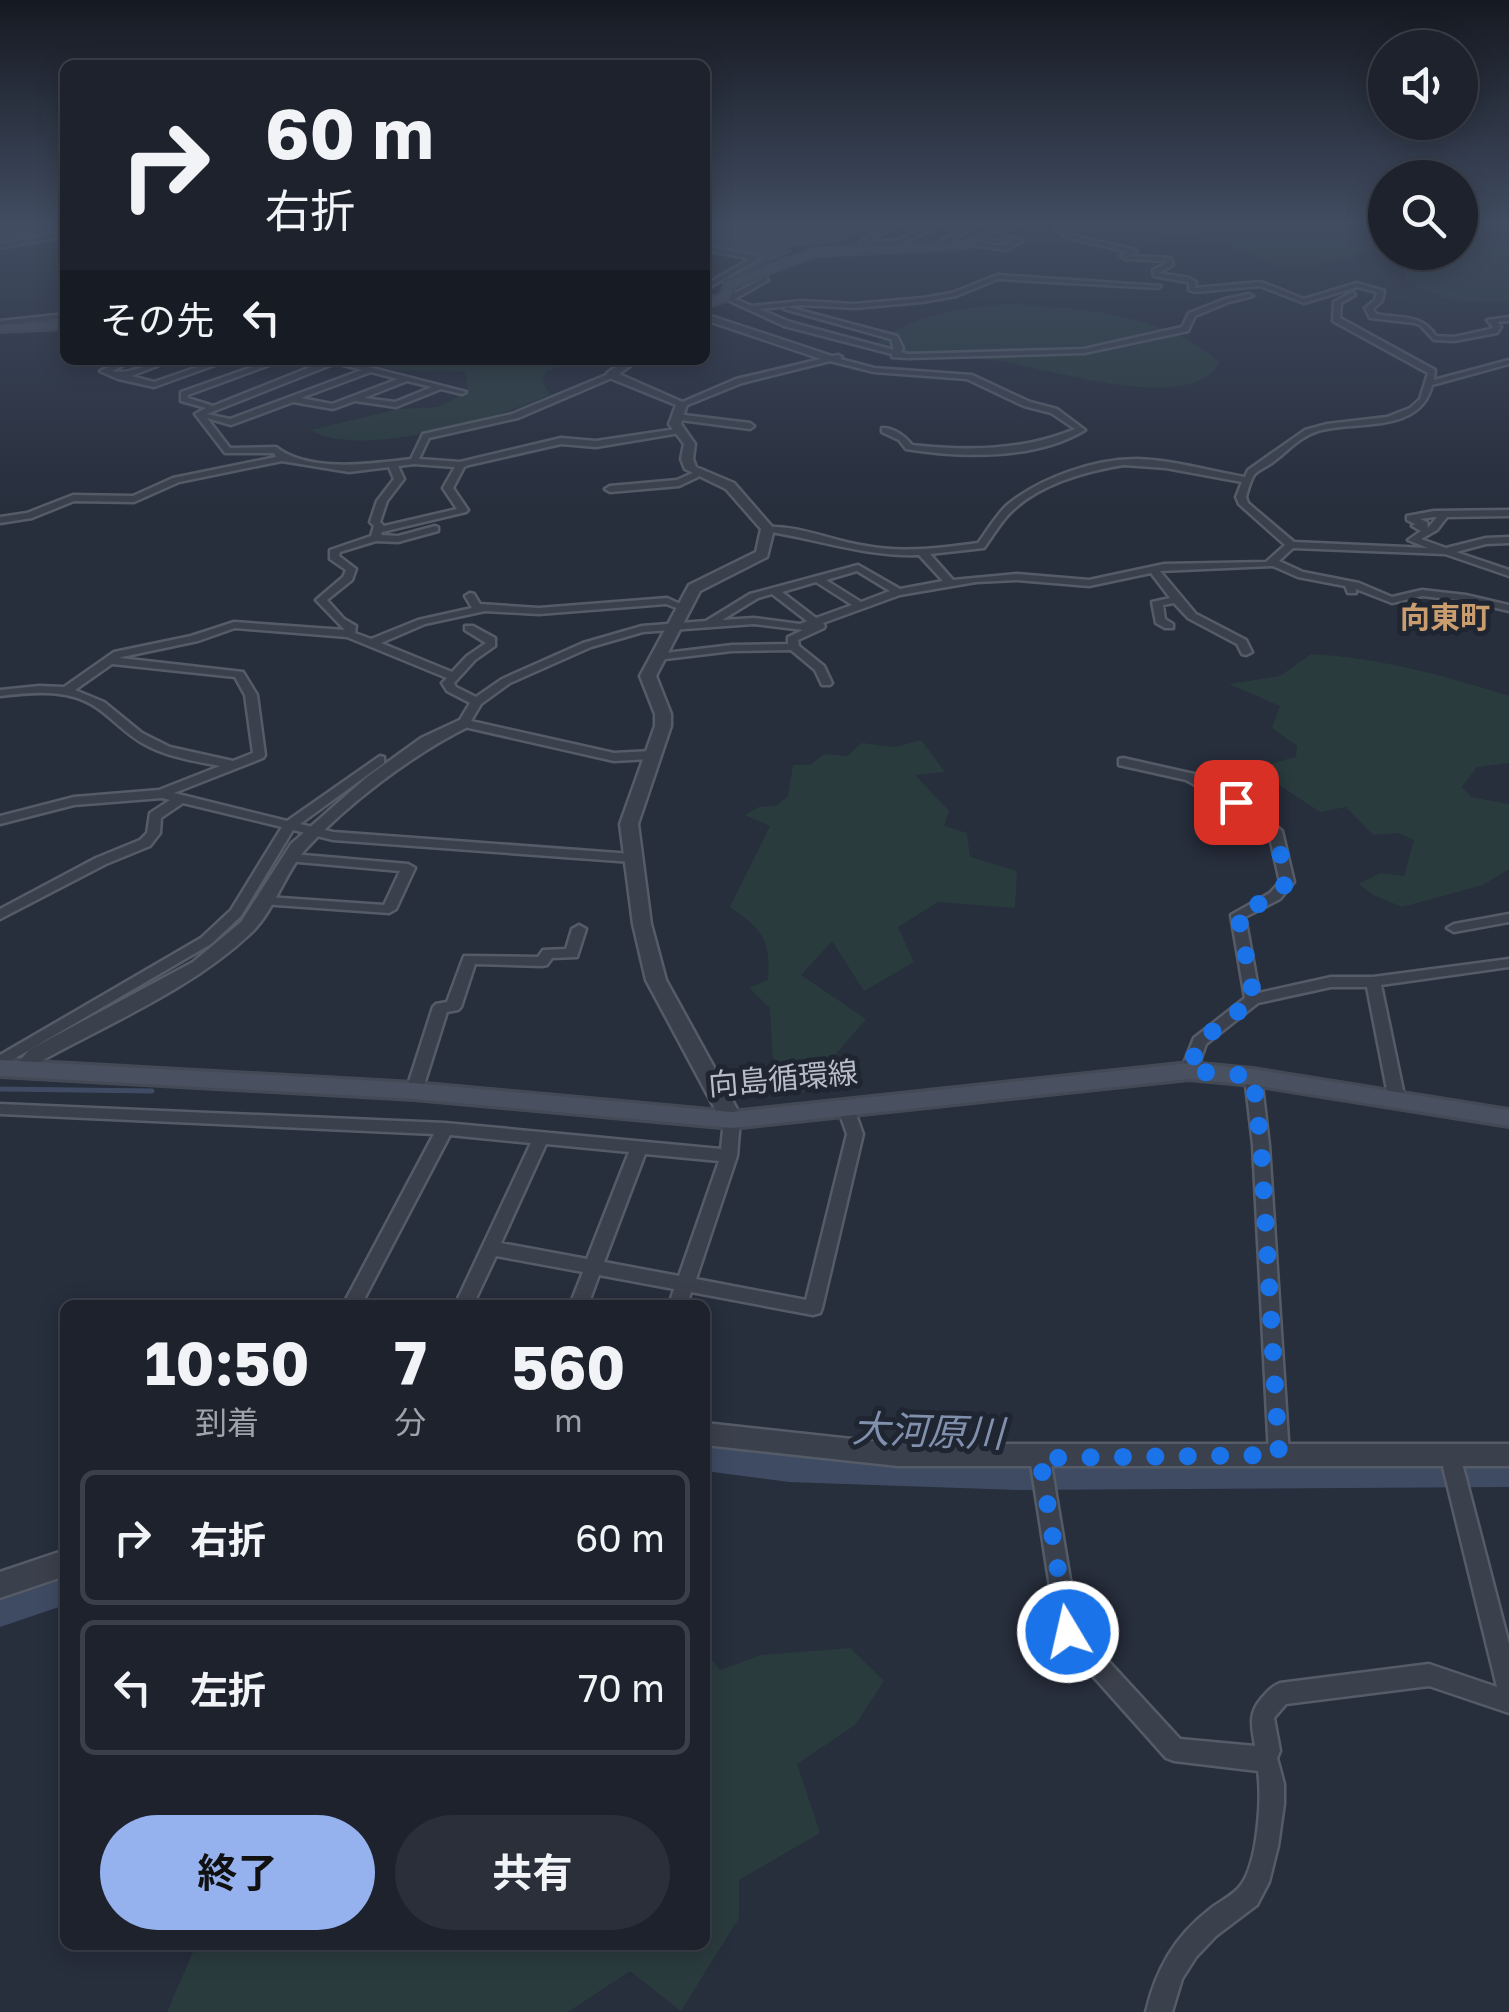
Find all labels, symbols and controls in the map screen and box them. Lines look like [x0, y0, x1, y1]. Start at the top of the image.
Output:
map controls [1368, 30, 1478, 270]
button: sound [1368, 30, 1478, 140]
text: 60 m [265, 90, 434, 174]
icon: right [100, 100, 230, 230]
button: search [1368, 160, 1478, 270]
text: 右折 [265, 183, 355, 237]
icon: left [234, 290, 289, 345]
text: その先 [100, 297, 214, 342]
district label: 向東町 [1400, 599, 1490, 635]
pin [1194, 760, 1279, 845]
icon: arrive [1209, 775, 1264, 830]
street label: 向島循環線 [707, 1054, 859, 1102]
text: 10:50 [145, 1326, 309, 1398]
text: 7 [394, 1326, 427, 1398]
text: 560 [512, 1330, 625, 1402]
text: m [554, 1401, 583, 1439]
text: 到着 [195, 1403, 259, 1441]
text: 分 [394, 1403, 427, 1441]
water label: 大河原川 [851, 1405, 1009, 1455]
icon: right [105, 1510, 160, 1565]
text: 60 m [575, 1515, 665, 1560]
text: 右折 [190, 1517, 266, 1562]
position arrow [1016, 1580, 1120, 1684]
icon: left [105, 1660, 160, 1715]
text: 70 m [578, 1665, 665, 1710]
text: 左折 [190, 1667, 266, 1712]
button: 終了 [100, 1815, 375, 1930]
button: 共有 [395, 1815, 670, 1930]

